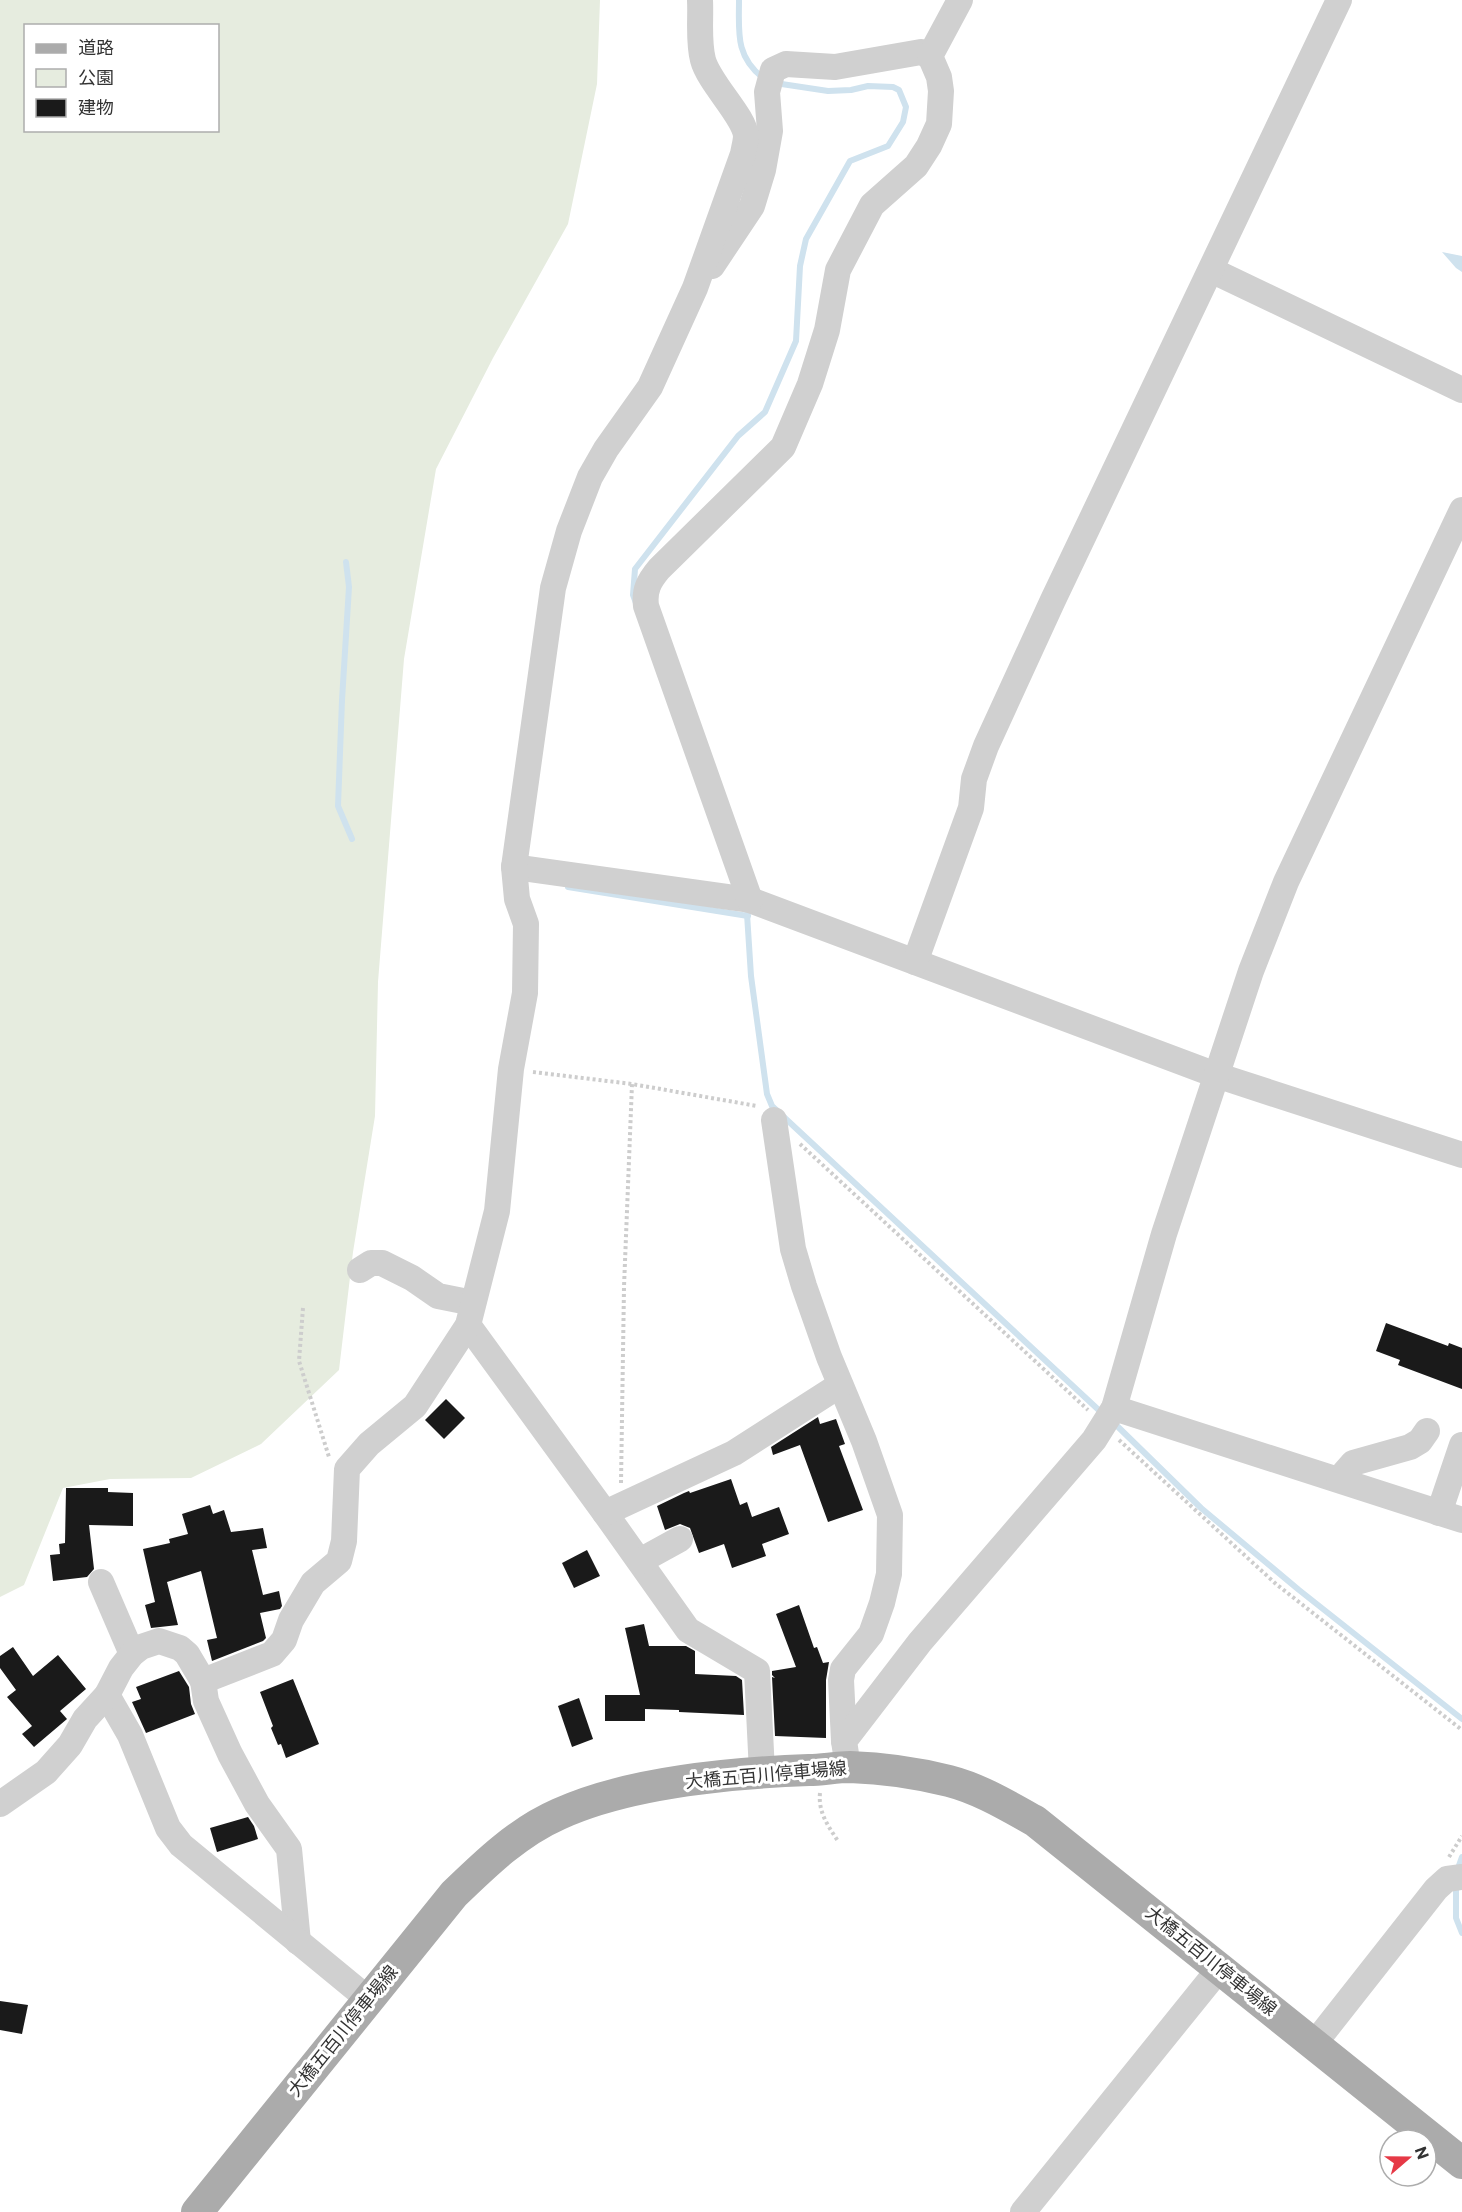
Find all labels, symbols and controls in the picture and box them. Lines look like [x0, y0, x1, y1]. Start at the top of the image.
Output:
legend [24, 24, 219, 132]
text: 道路 [78, 36, 114, 58]
text: 公園 [78, 66, 114, 88]
text: 建物 [78, 96, 114, 118]
street label: 大橋五百川停車場線 [684, 1756, 848, 1792]
street label: 大橋五百川停車場線 [1142, 1901, 1282, 2020]
street label: 大橋五百川停車場線 [283, 1960, 402, 2100]
north arrow [1378, 2128, 1438, 2188]
text: N [1412, 2144, 1434, 2162]

